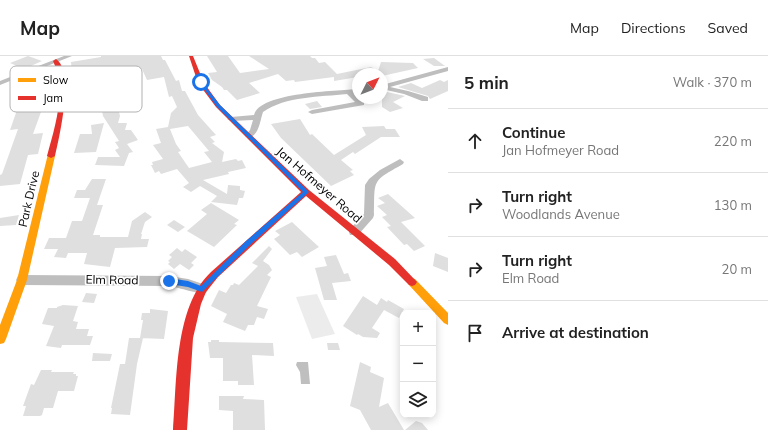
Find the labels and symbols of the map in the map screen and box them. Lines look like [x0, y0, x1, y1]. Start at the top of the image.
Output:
legend [10, 66, 142, 112]
north arrow [352, 68, 388, 104]
text: Slow [43, 73, 69, 87]
route start [192, 73, 210, 91]
text: Jam [43, 91, 63, 105]
street label: Jan Hofmeyer Road [274, 144, 365, 226]
street label: Park Drive [15, 169, 42, 229]
street label: Elm Road [85, 272, 139, 287]
route end [160, 272, 178, 290]

